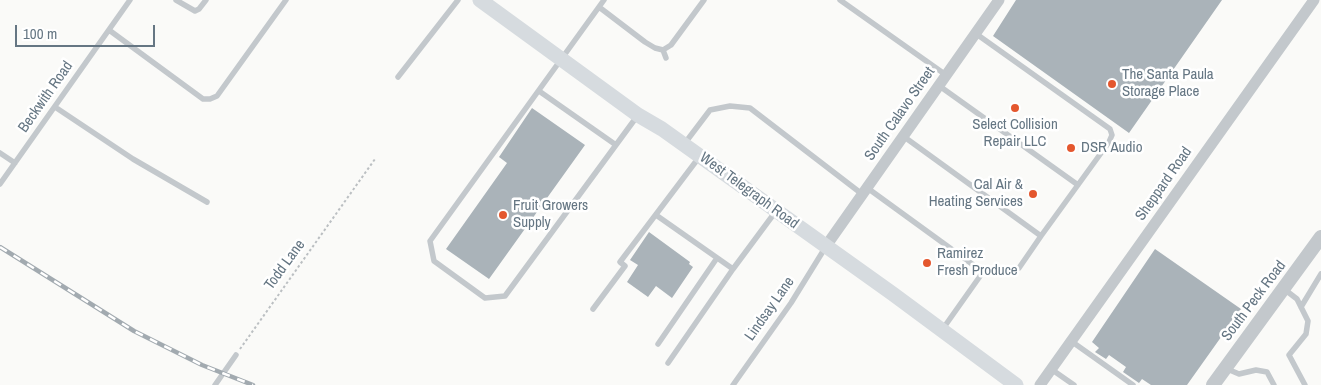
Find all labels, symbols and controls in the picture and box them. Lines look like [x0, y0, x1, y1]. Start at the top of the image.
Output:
scale bar [18, 15, 158, 47]
text: 100 m [23, 23, 57, 44]
street label: Beckwith Road [15, 58, 77, 136]
street label: South Calavo Street [861, 64, 939, 164]
place label: The Santa Paula Storage Place [1122, 66, 1214, 101]
marker: The Santa Paula Storage Place [1106, 78, 1118, 90]
marker: Select Collision Repair LLC [1009, 102, 1021, 114]
place label: Select Collision Repair LLC [972, 116, 1058, 151]
place label: DSR Audio [1081, 139, 1143, 157]
marker: DSR Audio [1065, 142, 1077, 154]
street label: Sheppard Road [1132, 144, 1196, 224]
street label: West Telegraph Road [696, 149, 802, 233]
place label: Cal Air & Heating Services [929, 176, 1023, 211]
marker: Cal Air & Heating Services [1027, 188, 1039, 200]
place label: Fruit Growers Supply [513, 197, 588, 232]
marker: Fruit Growers Supply [497, 209, 509, 221]
street label: Todd Lane [261, 236, 309, 294]
place label: Ramirez Fresh Produce [937, 245, 1018, 280]
marker: Ramirez Fresh Produce [921, 257, 933, 269]
street label: South Peck Road [1218, 257, 1290, 345]
street label: Lindsay Lane [741, 274, 799, 344]

